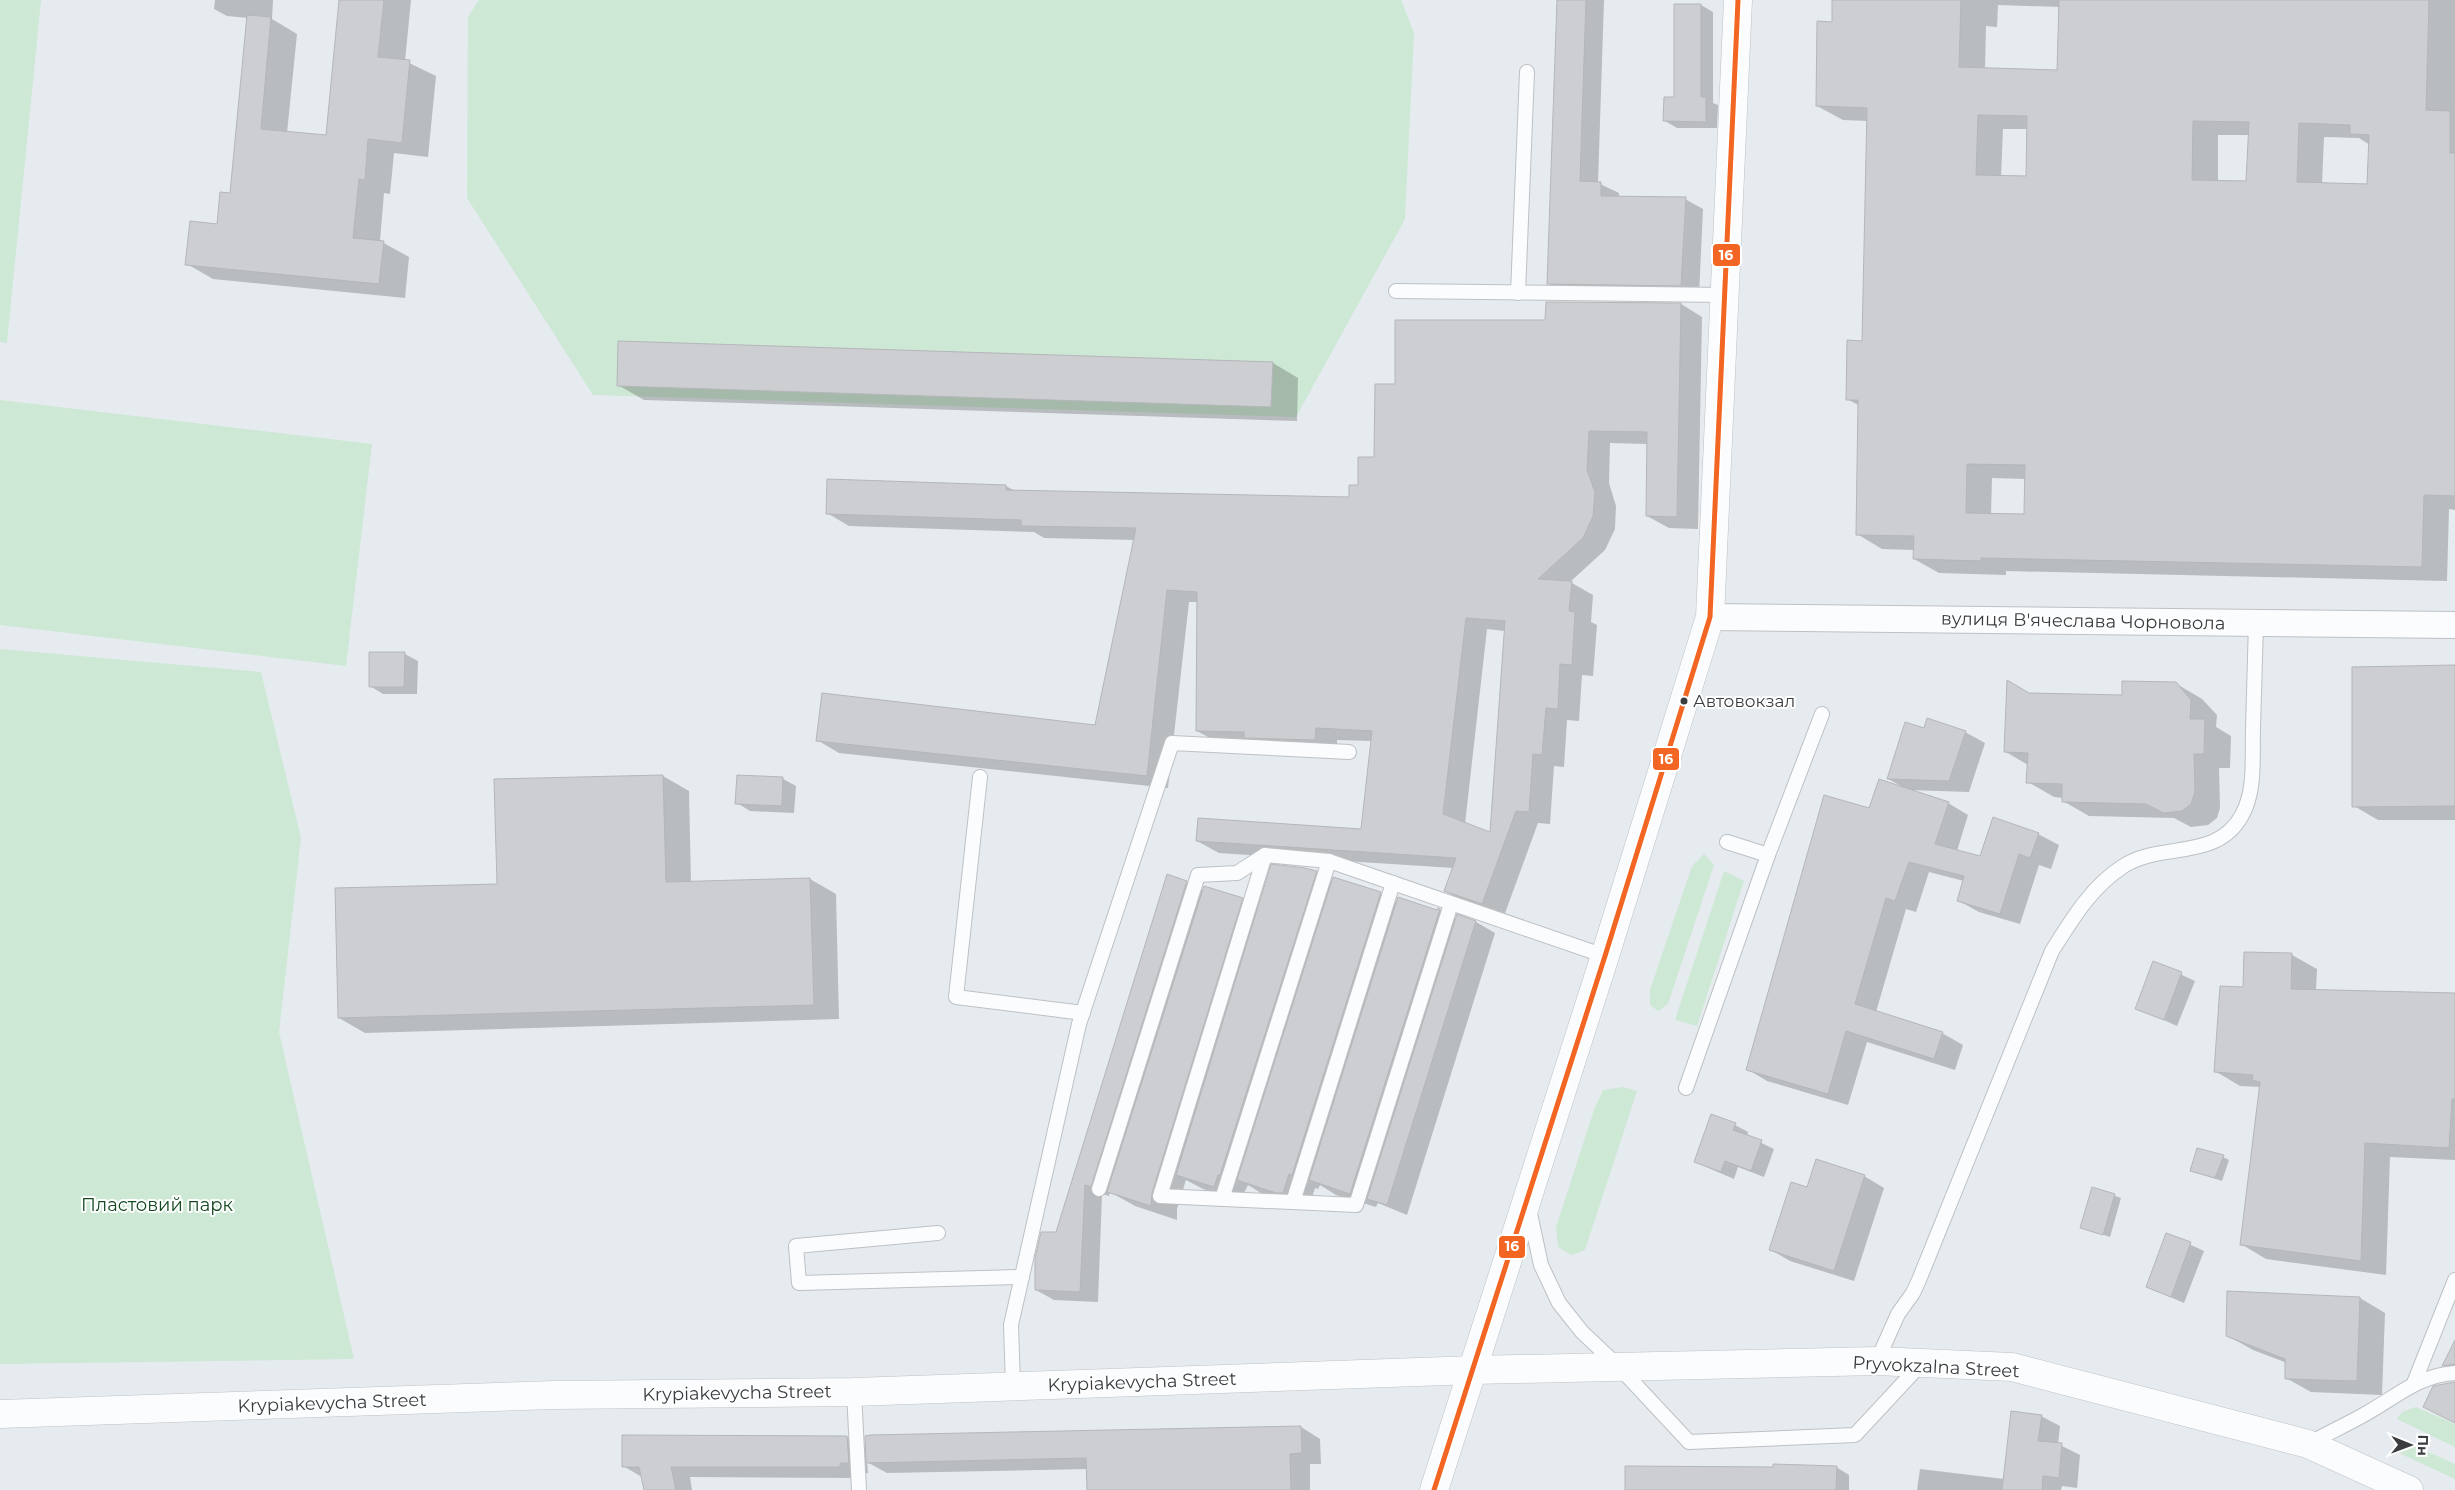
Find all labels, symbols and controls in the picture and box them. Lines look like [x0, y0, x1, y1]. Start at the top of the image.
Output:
line badge: 16 [1712, 243, 1741, 267]
text: 16 [1719, 246, 1733, 264]
street label: вулиця В'ячеслава Чорновола [1941, 608, 2225, 634]
place label: Автовокзал [1693, 691, 1795, 711]
marker: Автовокзал [1679, 696, 1689, 706]
line badge: 16 [1652, 747, 1680, 771]
text: 16 [1659, 750, 1673, 768]
park label: Пластовий парк [81, 1194, 234, 1216]
line badge: 16 [1498, 1235, 1526, 1259]
text: 16 [1505, 1237, 1519, 1255]
street label: Pryvokzalna Street [1852, 1352, 2020, 1382]
street label: Krypiakevycha Street [1047, 1368, 1237, 1396]
street label: Krypiakevycha Street [642, 1380, 832, 1406]
street label: Krypiakevycha Street [237, 1389, 427, 1417]
north arrow [2385, 1420, 2435, 1470]
text: Пн [2414, 1435, 2432, 1456]

